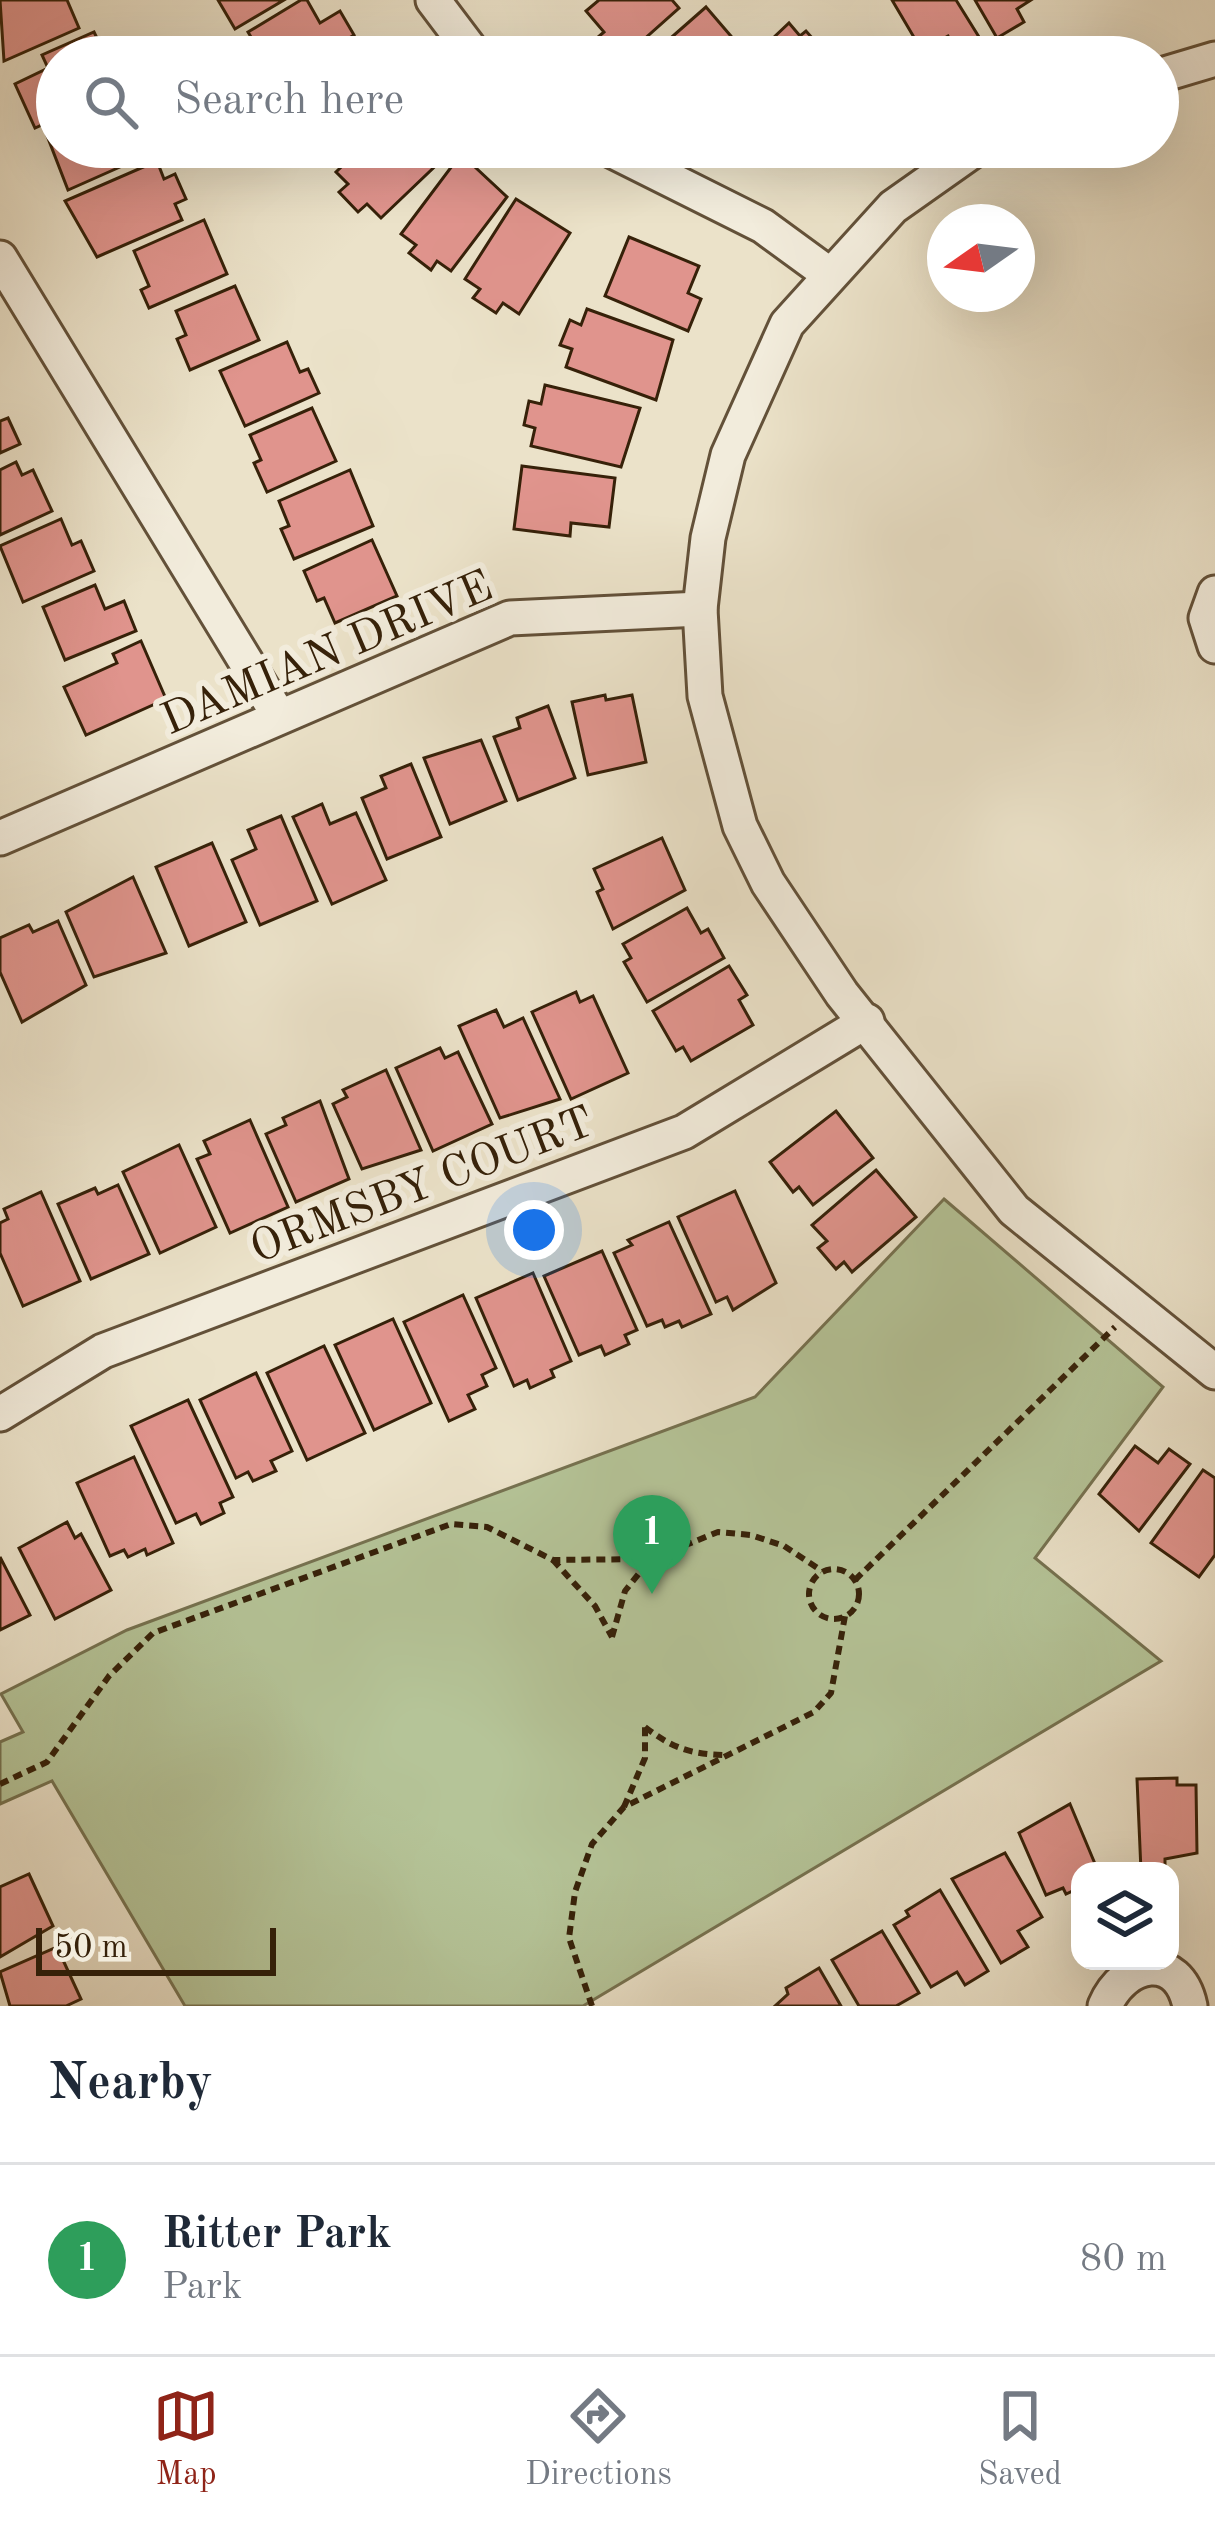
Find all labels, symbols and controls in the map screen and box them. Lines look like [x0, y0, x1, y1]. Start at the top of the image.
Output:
search box [36, 36, 1179, 168]
icon: search [78, 69, 144, 135]
text: Search here [174, 79, 404, 124]
north arrow [927, 204, 1035, 312]
street label: DAMIAN DRIVE [156, 565, 500, 745]
street label: ORMSBY COURT [245, 1101, 600, 1273]
your location [504, 1200, 564, 1260]
pin: 1 [613, 1495, 691, 1594]
map controls [1071, 1862, 1179, 1970]
button: layers [1071, 1862, 1179, 1970]
scale bar [36, 1922, 276, 1975]
text: 50 m [54, 1932, 128, 1965]
text: Nearby [48, 2059, 213, 2110]
text: Ritter Park [162, 2213, 392, 2258]
text: 1 [76, 2240, 98, 2279]
text: 80 m [1080, 2240, 1167, 2279]
text: Park [162, 2268, 242, 2307]
tab: Map [153, 2383, 219, 2496]
tab: Directions [525, 2383, 672, 2496]
tab: Saved [978, 2383, 1062, 2496]

